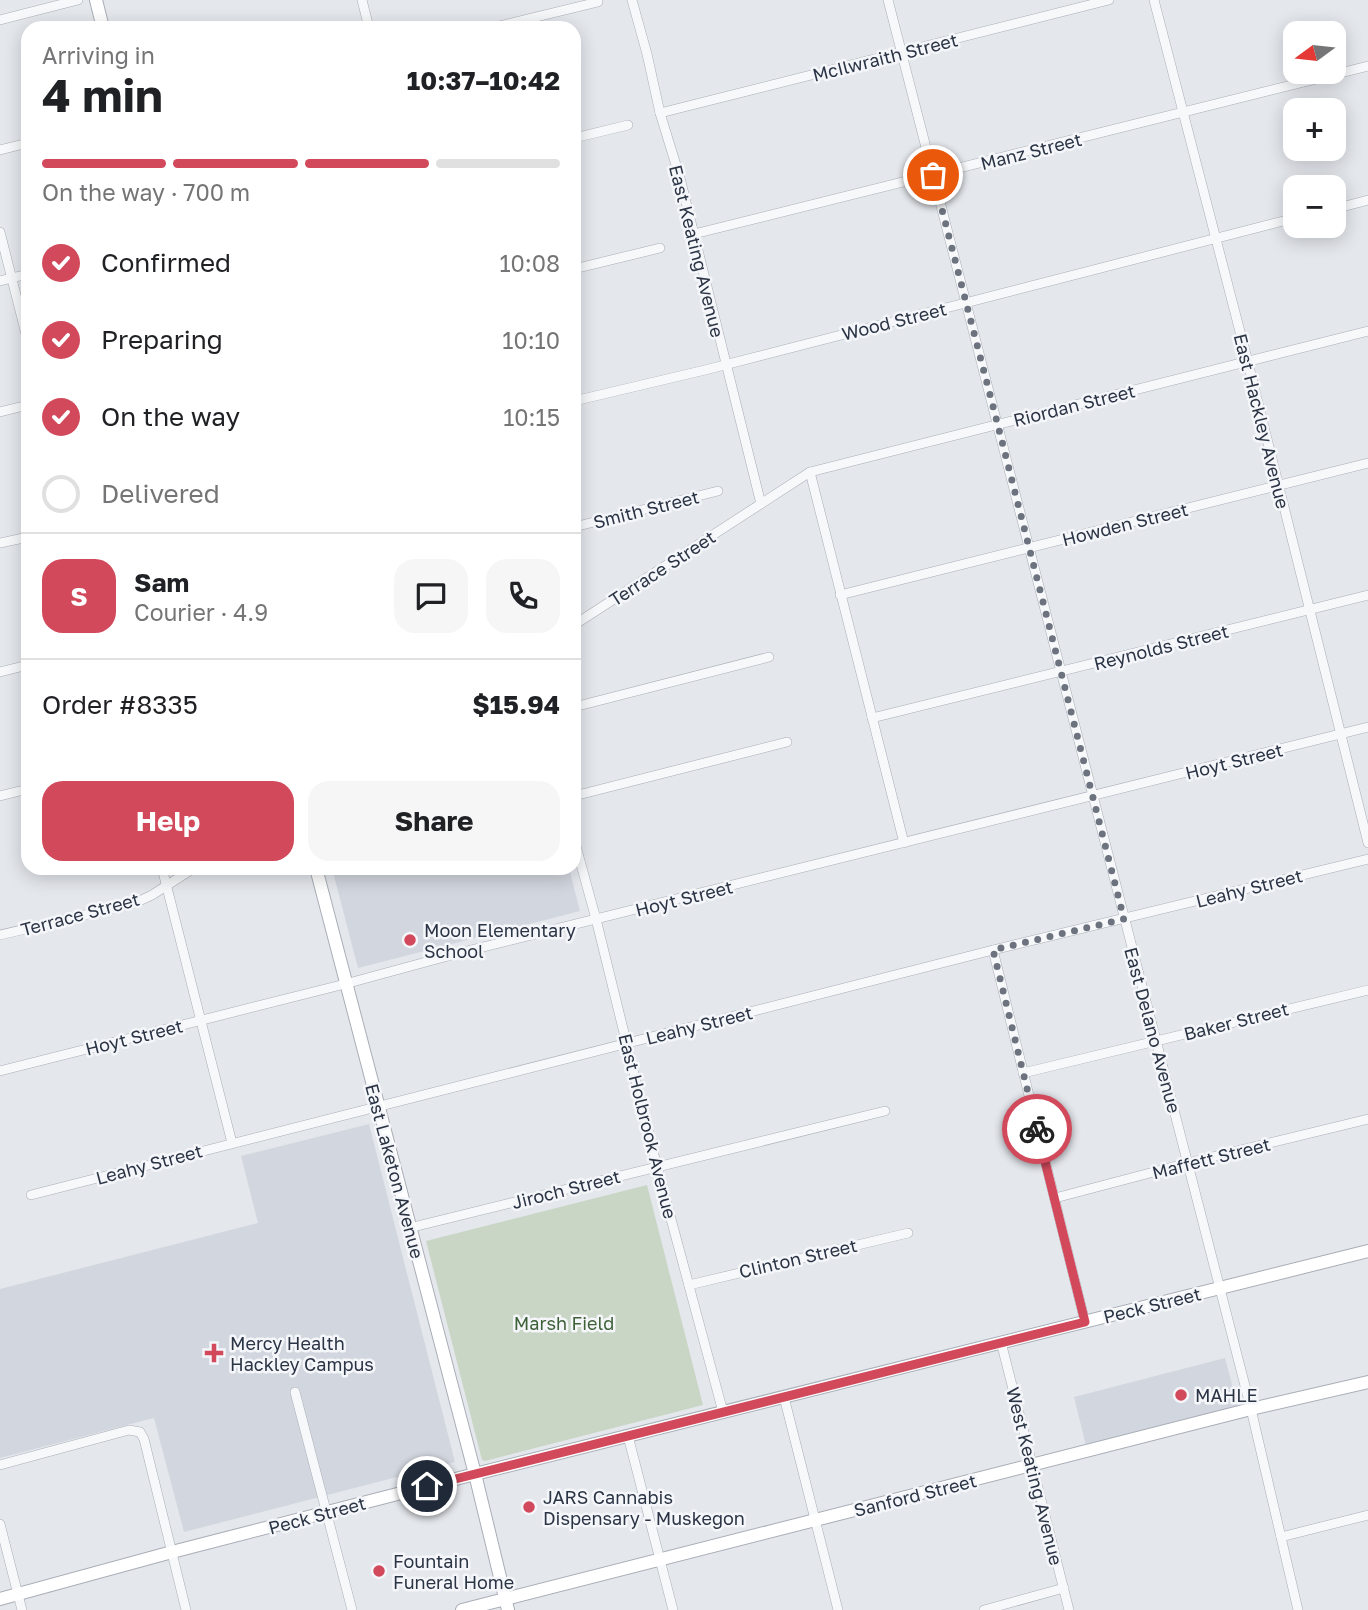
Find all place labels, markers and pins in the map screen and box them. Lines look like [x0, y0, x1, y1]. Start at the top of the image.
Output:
pin [903, 145, 963, 205]
place label: Moon Elementary School [424, 919, 576, 962]
marker: Moon Elementary School [402, 932, 418, 948]
place label: Mercy Health Hackley Campus [230, 1332, 374, 1375]
marker: Mercy Health Hackley Campus [204, 1343, 224, 1363]
place label: MAHLE [1195, 1384, 1257, 1406]
marker: MAHLE [1173, 1387, 1189, 1403]
pin [397, 1456, 457, 1516]
place label: JARS Cannabis Dispensary - Muskegon [543, 1486, 745, 1529]
marker: JARS Cannabis Dispensary - Muskegon [521, 1499, 537, 1515]
place label: Fountain Funeral Home [393, 1550, 514, 1593]
marker: Fountain Funeral Home [371, 1563, 387, 1579]

